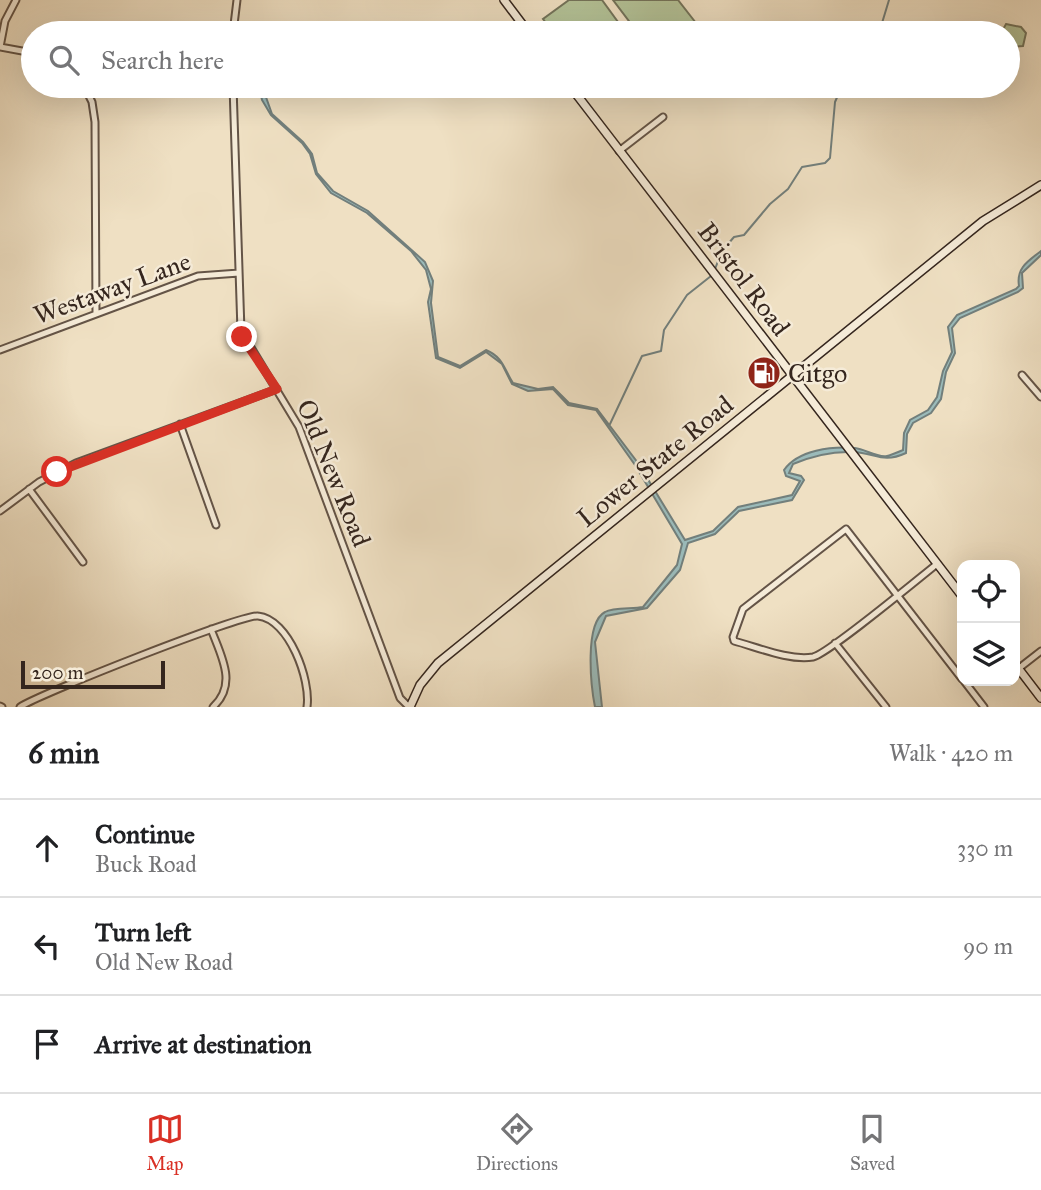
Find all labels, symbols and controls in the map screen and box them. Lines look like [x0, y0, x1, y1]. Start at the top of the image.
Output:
search box [21, 21, 1020, 98]
icon: search [45, 41, 83, 79]
text: Search here [101, 44, 224, 76]
street label: Bristol Road [691, 216, 797, 342]
street label: Westaway Lane [29, 245, 195, 331]
route end [226, 321, 257, 352]
fuel station icon: Citgo [745, 354, 783, 392]
place label: Citgo [788, 357, 847, 389]
street label: Lower State Road [570, 388, 740, 534]
street label: Old New Road [290, 395, 378, 551]
route start [41, 456, 72, 487]
map controls [957, 560, 1020, 686]
button: locate [957, 560, 1020, 623]
button: layers [957, 623, 1020, 686]
scale bar [21, 658, 164, 690]
text: 200 m [32, 661, 84, 684]
text: 6 min [28, 735, 100, 771]
text: Walk · 420 m [889, 739, 1013, 767]
text: Continue [95, 818, 195, 850]
icon: ahead [28, 829, 66, 867]
text: 330 m [957, 834, 1013, 862]
text: Buck Road [95, 850, 197, 878]
text: Turn left [95, 916, 191, 948]
icon: left [28, 927, 66, 965]
text: 90 m [963, 932, 1013, 960]
text: Old New Road [95, 948, 233, 976]
icon: arrive [28, 1025, 66, 1063]
text: Arrive at destination [95, 1028, 312, 1060]
tab: Map [146, 1110, 184, 1175]
tab: Directions [476, 1110, 558, 1175]
tab: Saved [850, 1110, 895, 1175]

